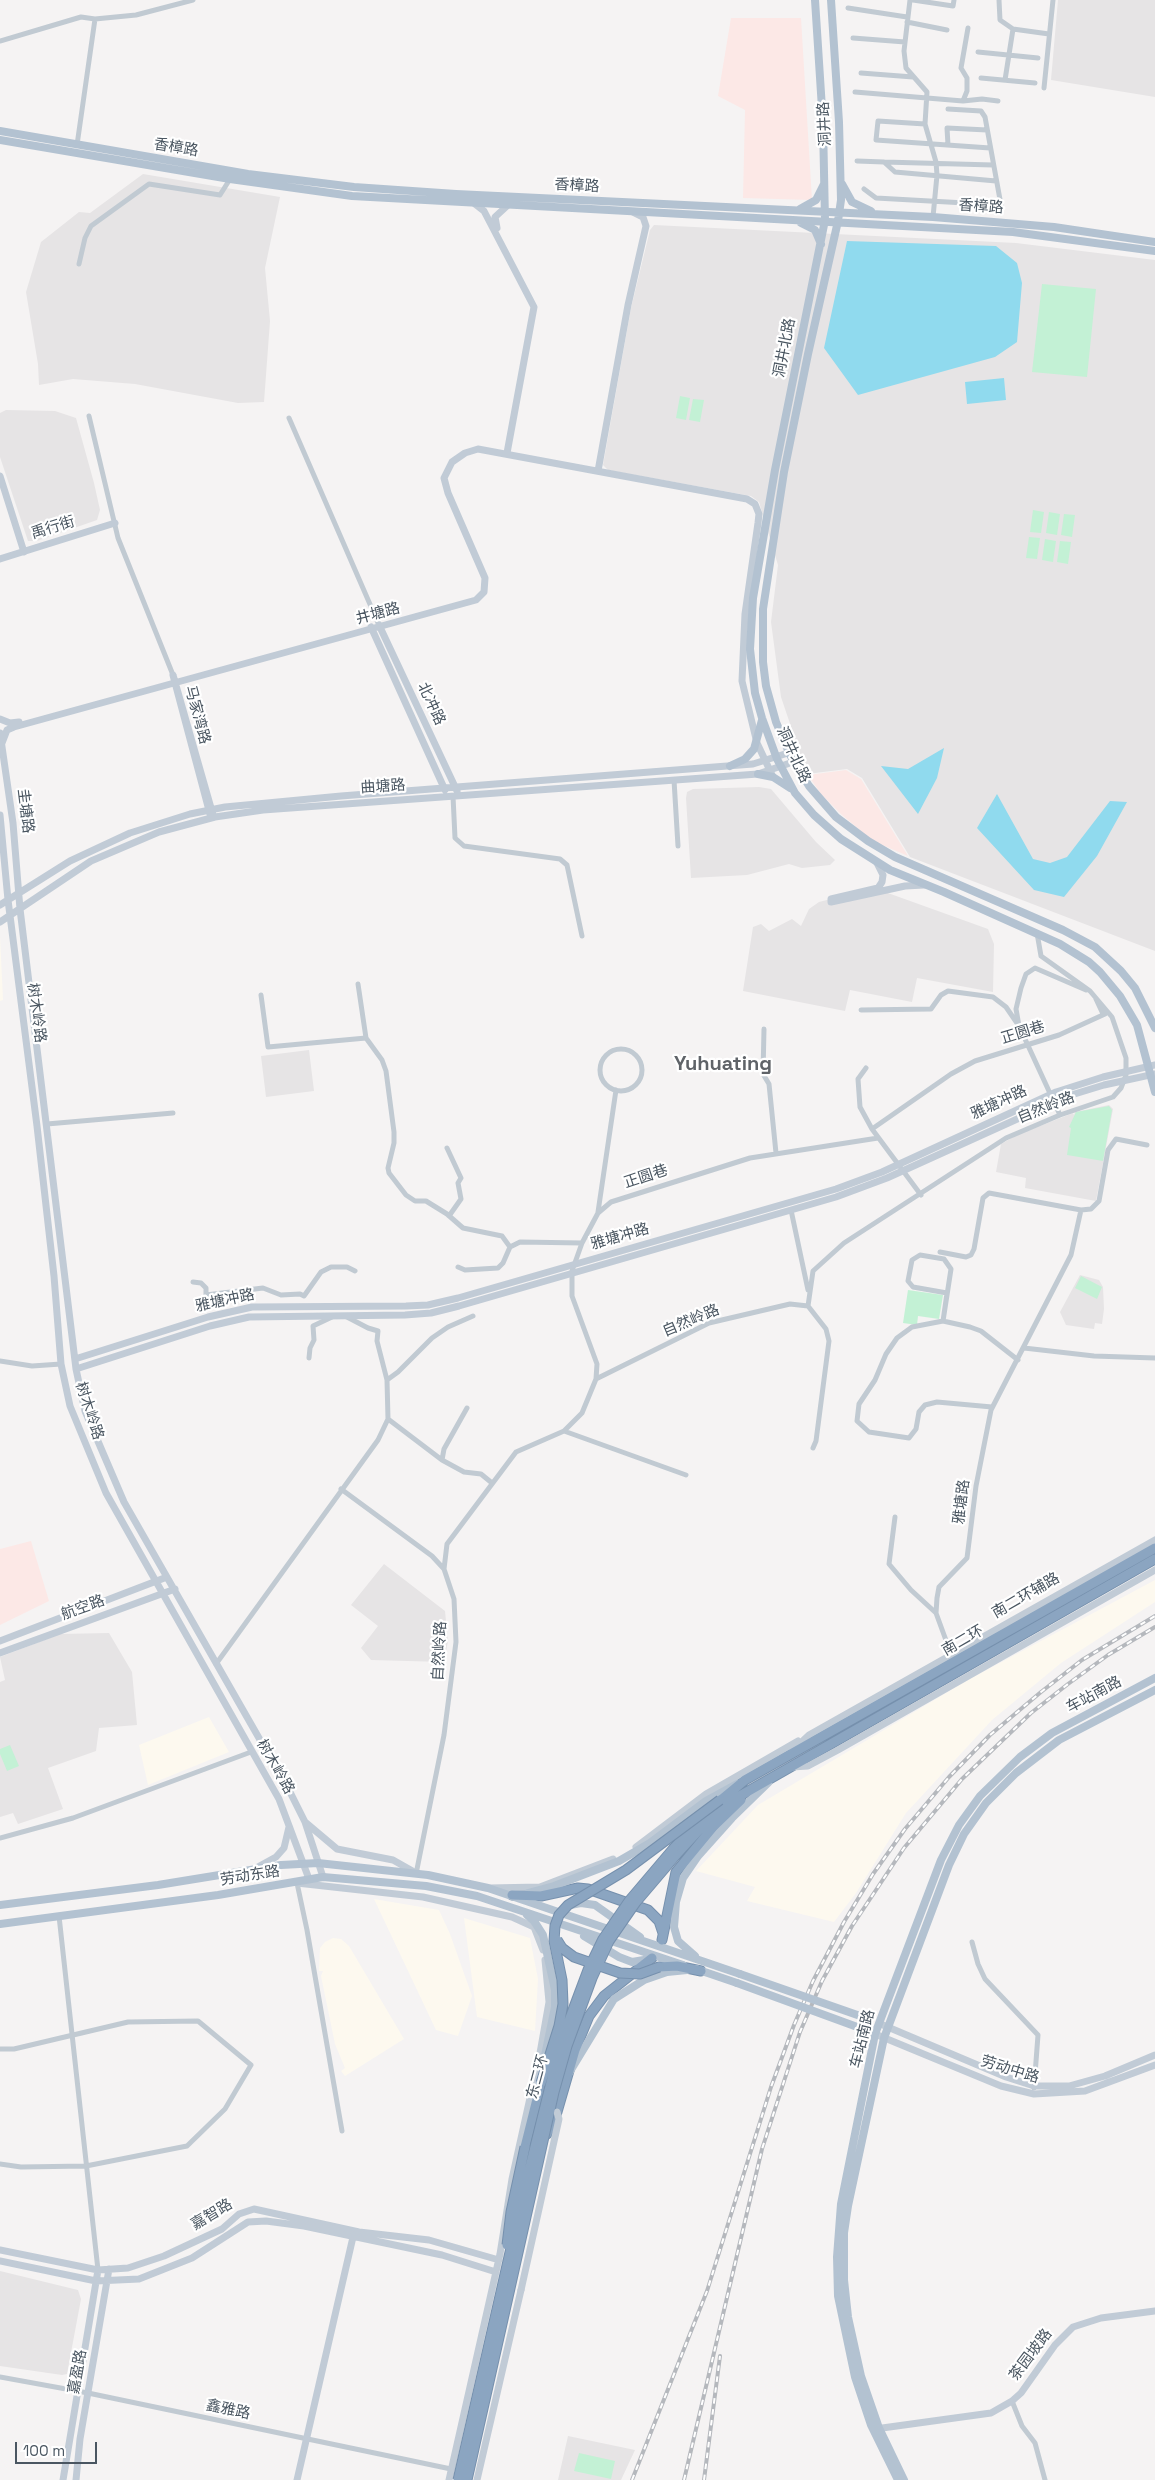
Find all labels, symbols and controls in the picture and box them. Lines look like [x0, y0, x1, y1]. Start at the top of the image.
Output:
street label: 洞井路 [815, 101, 835, 147]
street label: 香樟路 [152, 136, 200, 160]
street label: 香樟路 [554, 176, 600, 196]
street label: 香樟路 [958, 196, 1004, 218]
street label: 洞井北路 [770, 317, 800, 379]
street label: 禹行街 [29, 513, 77, 543]
street label: 井塘路 [354, 599, 402, 629]
street label: 北冲路 [413, 680, 449, 728]
street label: 马家湾路 [181, 684, 213, 746]
street label: 洞井北路 [772, 724, 814, 786]
street label: 曲塘路 [360, 776, 406, 798]
street label: 圭塘路 [13, 788, 37, 834]
street label: 树木岭路 [23, 982, 49, 1044]
street label: 正圆巷 [999, 1018, 1047, 1048]
district label: Yuhuating [674, 1053, 772, 1077]
street label: 雅塘冲路 [968, 1082, 1030, 1124]
street label: 自然岭路 [1015, 1088, 1077, 1128]
street label: 正圆巷 [622, 1161, 670, 1193]
street label: 雅塘冲路 [589, 1220, 651, 1254]
street label: 雅塘冲路 [194, 1286, 256, 1316]
street label: 自然岭路 [660, 1301, 722, 1341]
street label: 树木岭路 [71, 1380, 107, 1442]
street label: 雅塘路 [950, 1479, 974, 1525]
street label: 南二环辅路 [989, 1569, 1063, 1623]
street label: 航空路 [59, 1592, 107, 1624]
street label: 自然岭路 [429, 1621, 451, 1681]
street label: 南二环 [939, 1622, 987, 1660]
street label: 车站南路 [1063, 1673, 1125, 1717]
street label: 树木岭路 [252, 1737, 298, 1797]
street label: 劳动东路 [219, 1862, 281, 1890]
street label: 车站南路 [847, 2008, 879, 2070]
street label: 东二环 [523, 2053, 553, 2101]
street label: 劳动中路 [979, 2053, 1041, 2087]
street label: 嘉智路 [188, 2196, 236, 2234]
street label: 茶园坡路 [1006, 2326, 1056, 2384]
street label: 嘉盈路 [65, 2348, 91, 2396]
street label: 鑫雅路 [204, 2397, 252, 2423]
scale bar [18, 2432, 100, 2464]
text: 100 m [23, 2441, 65, 2460]

